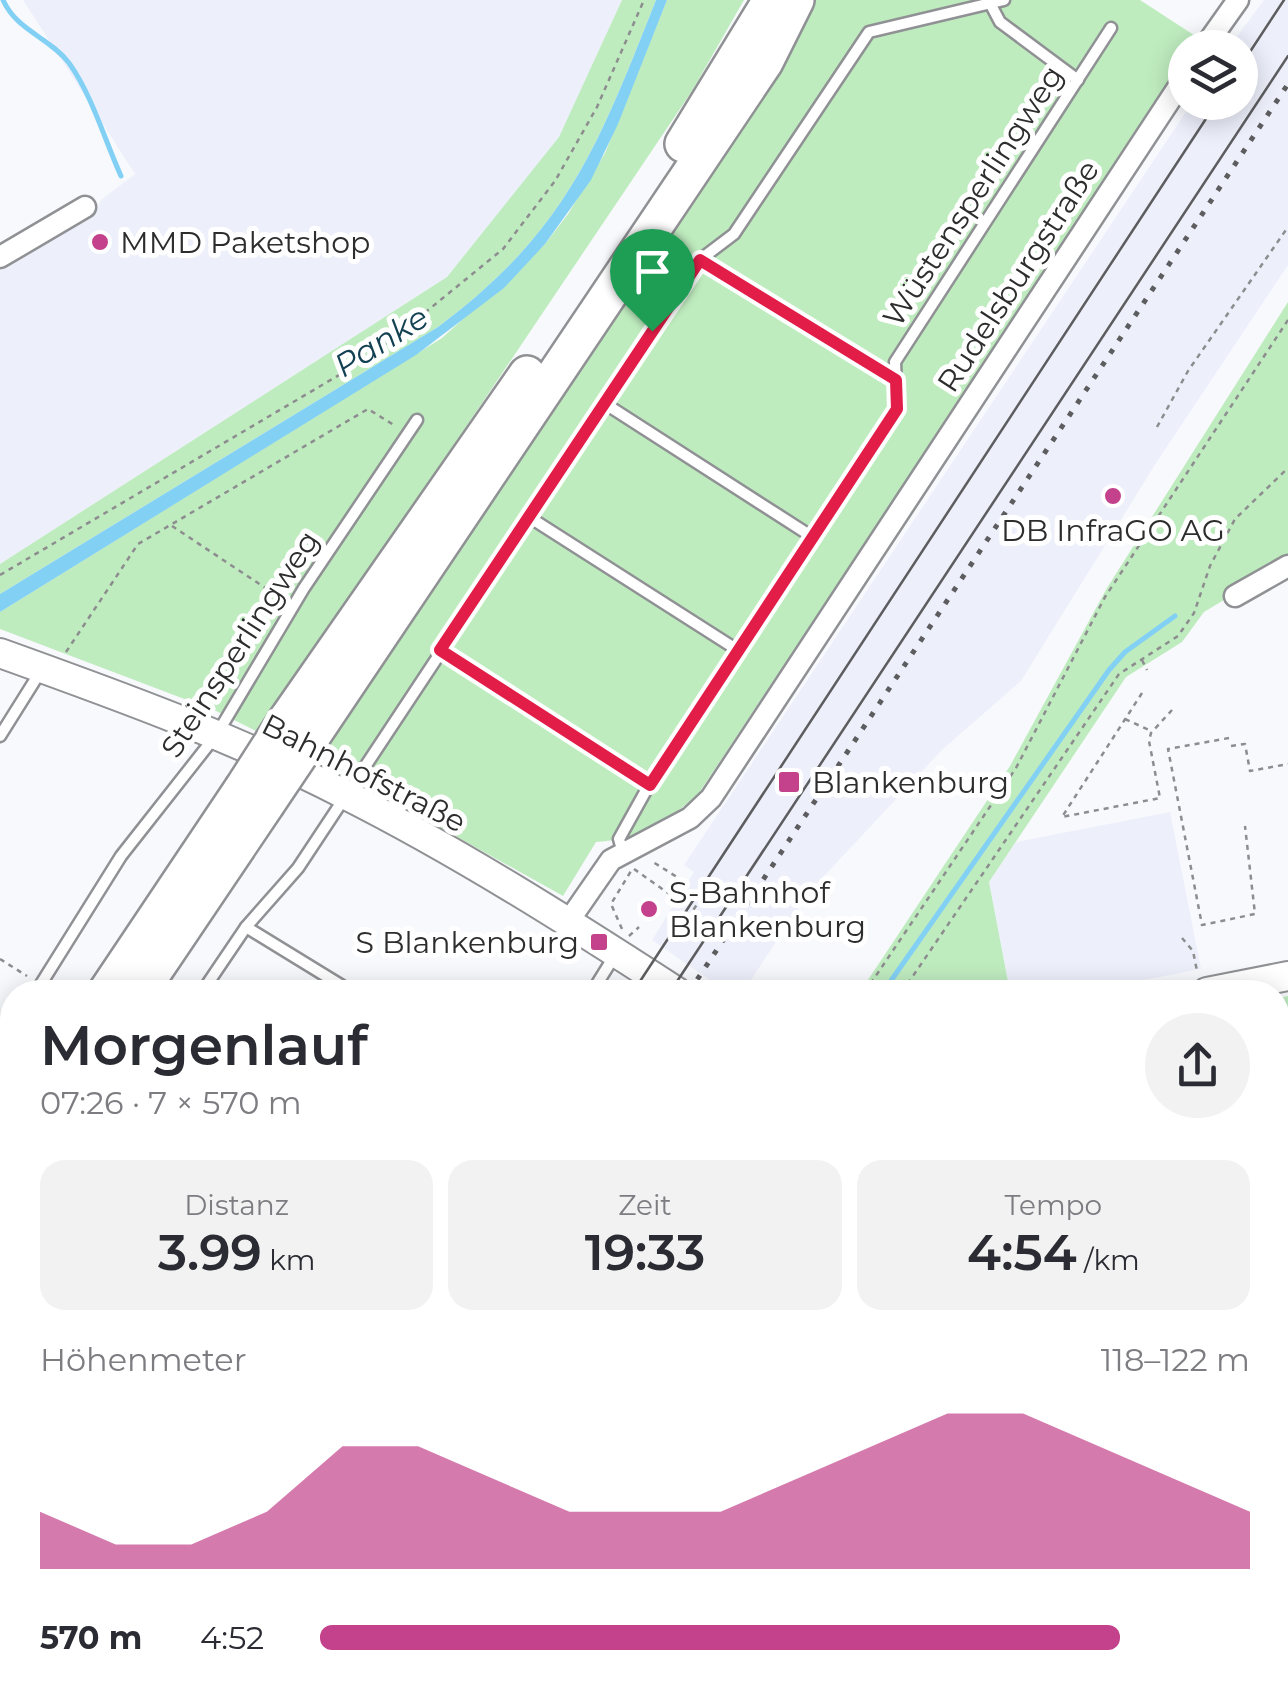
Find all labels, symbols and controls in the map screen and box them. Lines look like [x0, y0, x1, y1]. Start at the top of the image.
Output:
map controls [1168, 30, 1258, 120]
button: layers [1168, 30, 1258, 120]
street label: Wüstensperlingweg [875, 59, 1071, 333]
street label: Rudelsburgstraße [929, 153, 1107, 399]
place label: MMD Paketshop [120, 224, 370, 261]
pin [610, 229, 695, 332]
marker: MMD Paketshop [89, 231, 111, 253]
icon: arrive [625, 244, 680, 299]
water label: Panke [327, 297, 435, 385]
marker: DB InfraGO AG [1102, 485, 1124, 507]
place label: DB InfraGO AG [1001, 512, 1225, 549]
street label: Steinsperlingweg [153, 524, 327, 764]
street label: Bahnhofstraße [256, 706, 472, 840]
place label: Blankenburg [812, 764, 1009, 801]
marker: Blankenburg [776, 769, 802, 795]
place label: S-Bahnhof Blankenburg [669, 874, 866, 945]
marker: S-Bahnhof Blankenburg [638, 898, 660, 920]
place label: S Blankenburg [356, 924, 579, 961]
marker: S Blankenburg [588, 931, 610, 953]
text: Morgenlauf [40, 1012, 368, 1079]
button: share [1145, 1013, 1250, 1118]
text: 07:26 · 7 × 570 m [40, 1083, 302, 1122]
text: Distanz [184, 1188, 289, 1222]
text: Zeit [618, 1188, 672, 1222]
text: Tempo [1004, 1188, 1102, 1222]
text: 3.99 [158, 1222, 262, 1283]
text: 19:33 [585, 1222, 705, 1283]
text: 4:54 [967, 1222, 1077, 1283]
text: km [262, 1243, 315, 1277]
text: /km [1077, 1243, 1140, 1277]
text: Höhenmeter [40, 1340, 247, 1379]
text: 118–122 m [1101, 1340, 1250, 1379]
text: 570 m [40, 1618, 142, 1657]
text: 4:52 [200, 1618, 264, 1657]

